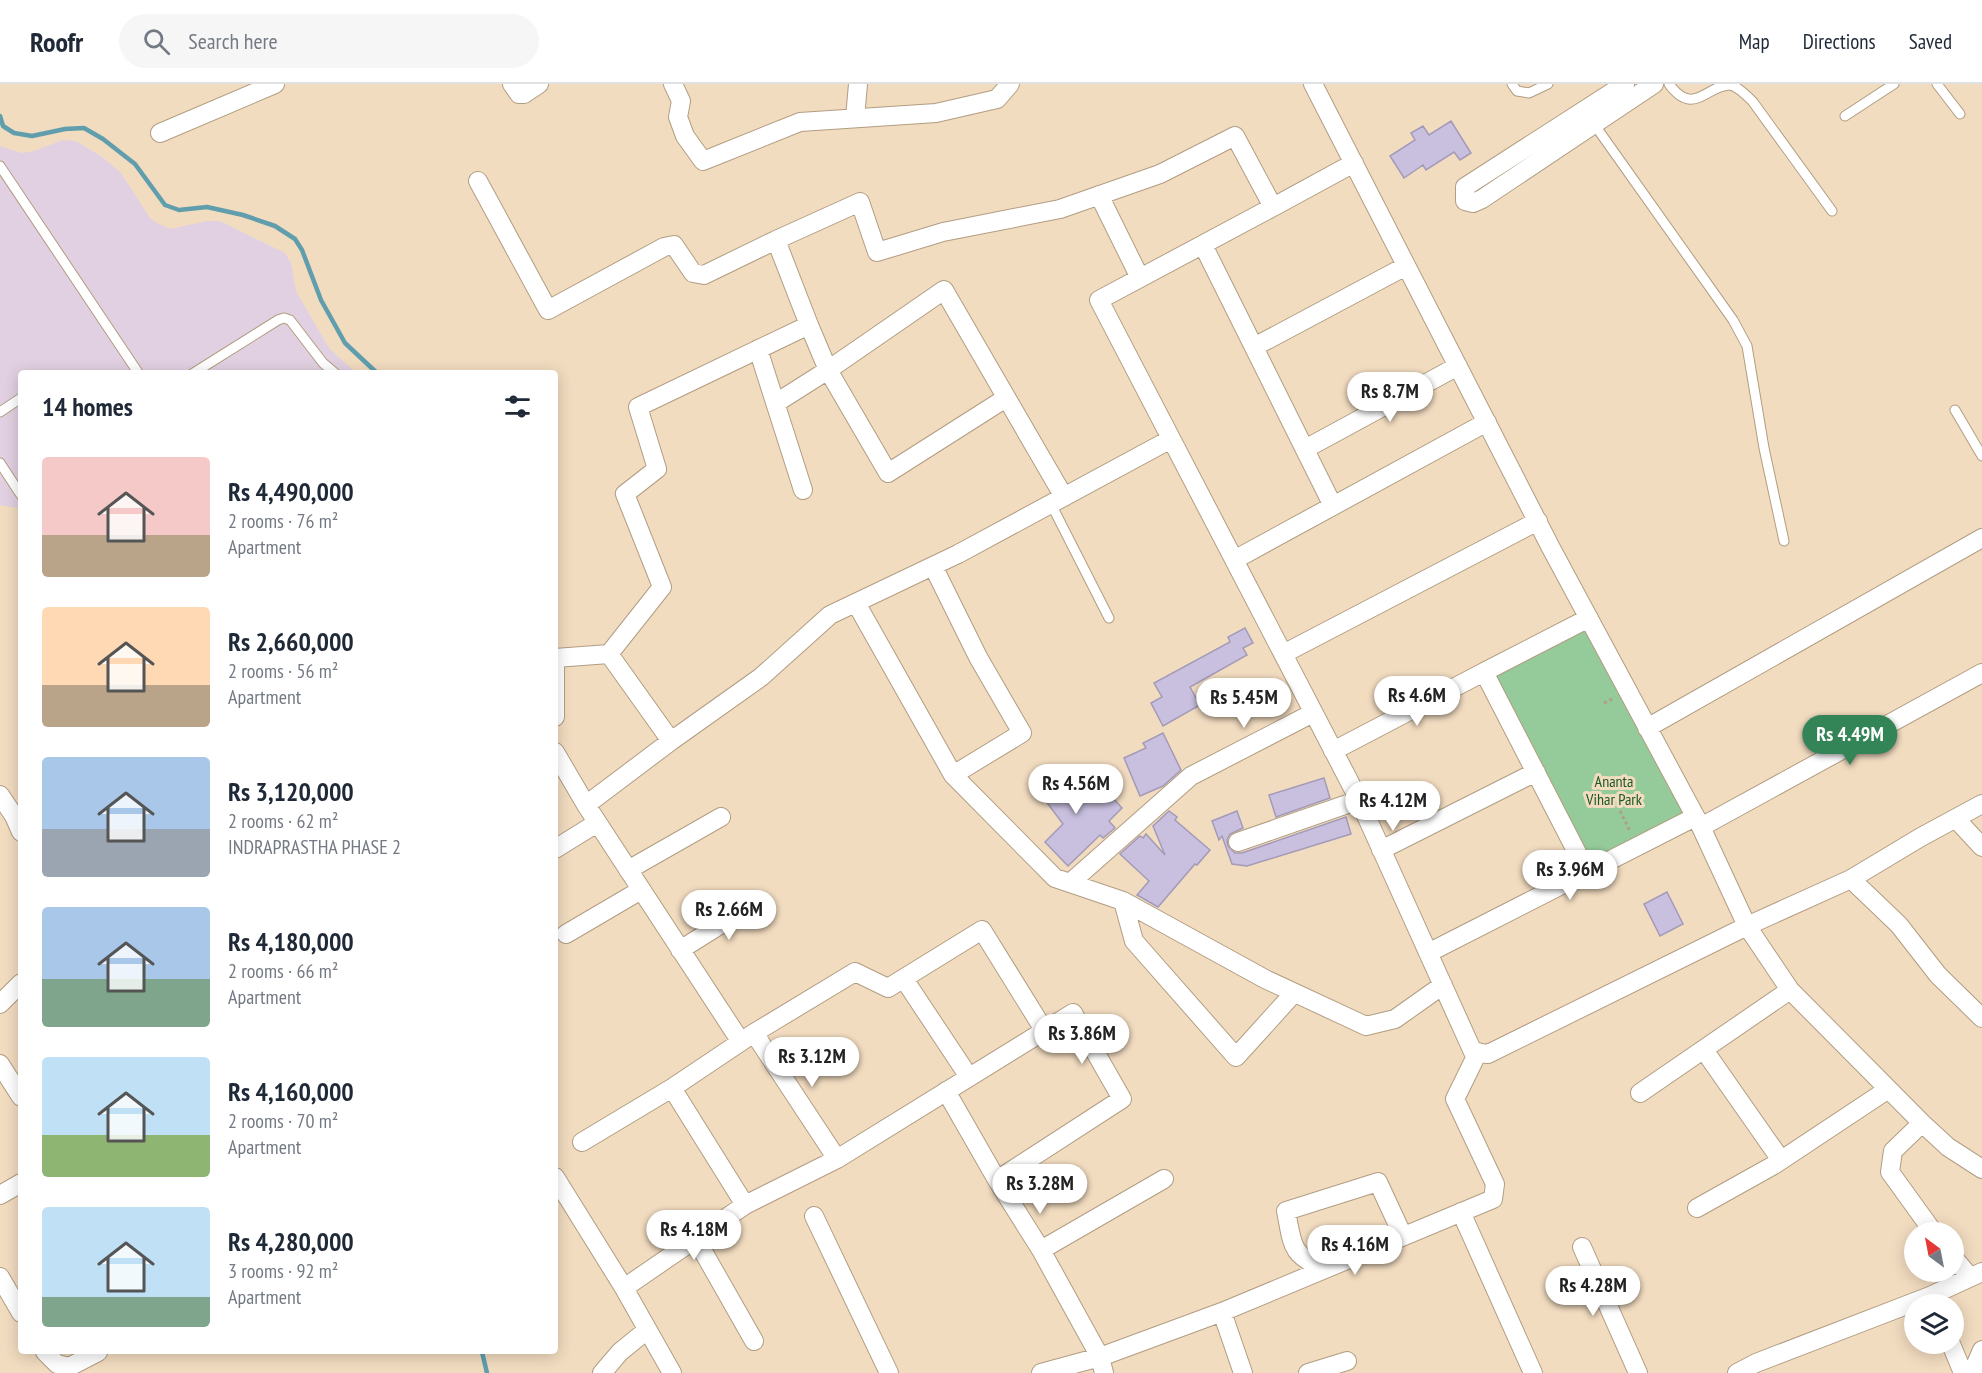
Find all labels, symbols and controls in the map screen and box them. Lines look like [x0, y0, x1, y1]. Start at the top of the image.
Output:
search box [119, 14, 539, 68]
text: Roofr [30, 23, 83, 60]
icon: search [140, 25, 173, 58]
text: Search here [188, 27, 278, 55]
text: Map [1739, 28, 1770, 55]
text: Directions [1803, 28, 1876, 55]
text: Saved [1909, 28, 1952, 55]
pin: Rs 8.7M [1335, 372, 1445, 423]
text: Rs 8.7M [1361, 378, 1419, 404]
text: 14 homes [42, 390, 133, 423]
icon: filters [501, 390, 534, 423]
text: Rs 4,490,000 [228, 475, 354, 508]
icon: home [90, 481, 162, 553]
text: 2 rooms · 76 m² [228, 508, 338, 534]
text: Apartment [228, 534, 301, 560]
text: Rs 2,660,000 [228, 625, 354, 658]
icon: home [90, 631, 162, 703]
text: 2 rooms · 56 m² [228, 658, 338, 684]
pin: Rs 4.6M [1362, 676, 1472, 727]
pin: Rs 5.45M [1182, 678, 1306, 729]
text: Rs 4.6M [1388, 682, 1446, 708]
text: Apartment [228, 684, 301, 710]
text: Rs 5.45M [1210, 684, 1278, 710]
pin: Rs 4.49M [1788, 715, 1912, 766]
text: Rs 4.49M [1816, 721, 1884, 747]
pin: Rs 4.56M [1014, 764, 1138, 815]
text: Rs 4.56M [1042, 770, 1110, 796]
park label: Ananta Vihar Park [1585, 771, 1643, 809]
text: Rs 3,120,000 [228, 775, 354, 808]
icon: home [90, 781, 162, 853]
pin: Rs 4.12M [1331, 781, 1455, 832]
text: Rs 4.12M [1359, 787, 1427, 813]
text: 2 rooms · 62 m² [228, 808, 338, 834]
text: INDRAPRASTHA PHASE 2 [228, 834, 401, 860]
pin: Rs 3.96M [1508, 850, 1632, 901]
text: Rs 3.96M [1536, 856, 1604, 882]
pin: Rs 2.66M [667, 890, 791, 941]
text: Rs 2.66M [695, 896, 763, 922]
text: Rs 4,180,000 [228, 925, 354, 958]
icon: home [90, 931, 162, 1003]
text: 2 rooms · 66 m² [228, 958, 338, 984]
text: Apartment [228, 984, 301, 1010]
pin: Rs 3.86M [1020, 1014, 1144, 1065]
text: Rs 3.86M [1048, 1020, 1116, 1046]
pin: Rs 3.12M [750, 1037, 874, 1088]
text: Rs 3.12M [778, 1043, 846, 1069]
text: Rs 4,160,000 [228, 1075, 354, 1108]
icon: home [90, 1081, 162, 1153]
text: 2 rooms · 70 m² [228, 1108, 338, 1134]
text: Apartment [228, 1134, 301, 1160]
pin: Rs 3.28M [978, 1164, 1102, 1215]
text: Rs 3.28M [1006, 1170, 1074, 1196]
pin: Rs 4.18M [632, 1210, 756, 1261]
text: Rs 4.18M [660, 1216, 728, 1242]
north arrow [1904, 1222, 1964, 1282]
map controls [1904, 1222, 1964, 1354]
text: Rs 4,280,000 [228, 1225, 354, 1258]
pin: Rs 4.16M [1293, 1225, 1417, 1276]
icon: home [90, 1231, 162, 1303]
text: Rs 4.16M [1321, 1231, 1389, 1257]
text: 3 rooms · 92 m² [228, 1258, 338, 1284]
pin: Rs 4.28M [1531, 1266, 1655, 1317]
text: Rs 4.28M [1559, 1272, 1627, 1298]
text: Apartment [228, 1284, 301, 1310]
button: layers [1904, 1294, 1964, 1354]

